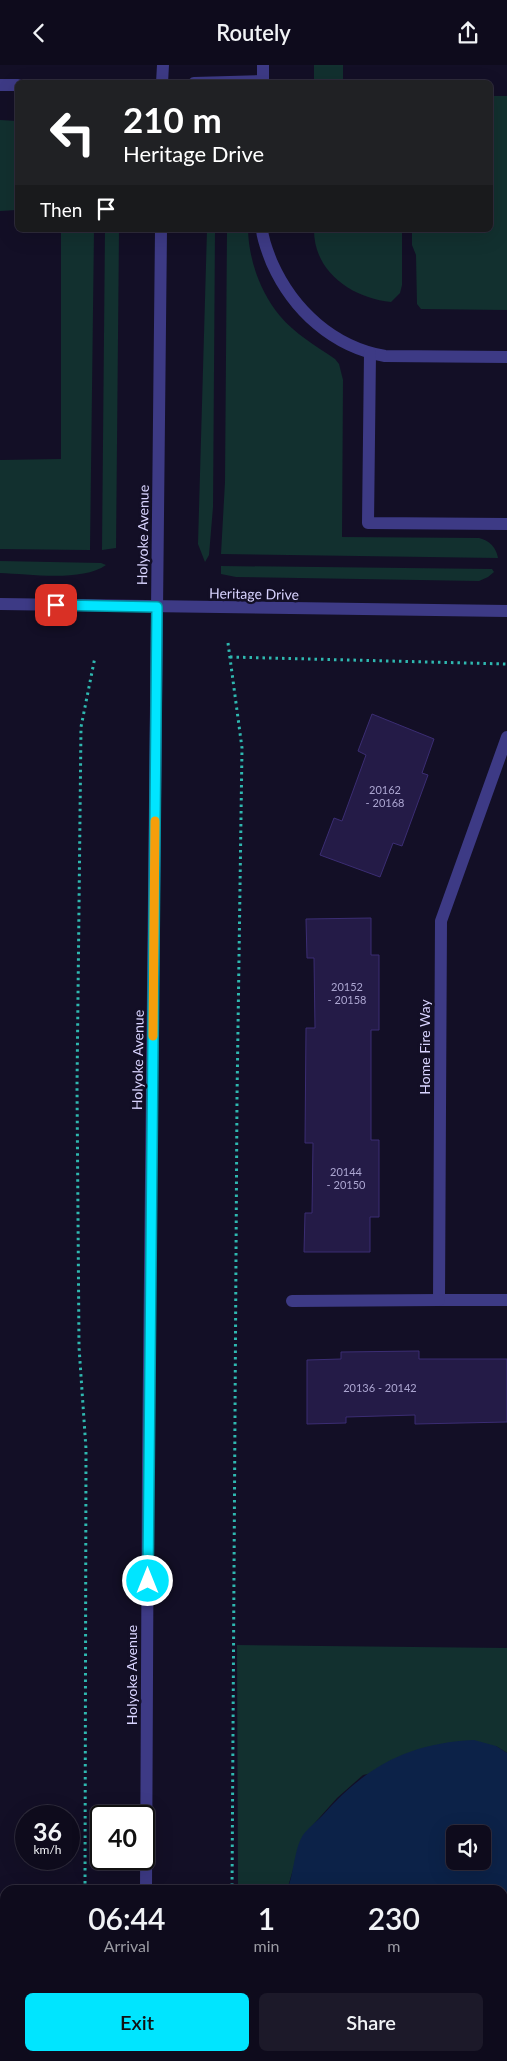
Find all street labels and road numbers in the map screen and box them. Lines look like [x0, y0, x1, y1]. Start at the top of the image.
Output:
street label: Holyoke Avenue [133, 485, 152, 585]
street label: Heritage Drive [209, 584, 299, 603]
street label: Home Fire Way [416, 998, 433, 1095]
street label: Holyoke Avenue [128, 1010, 147, 1110]
street label: Holyoke Avenue [123, 1625, 140, 1725]

